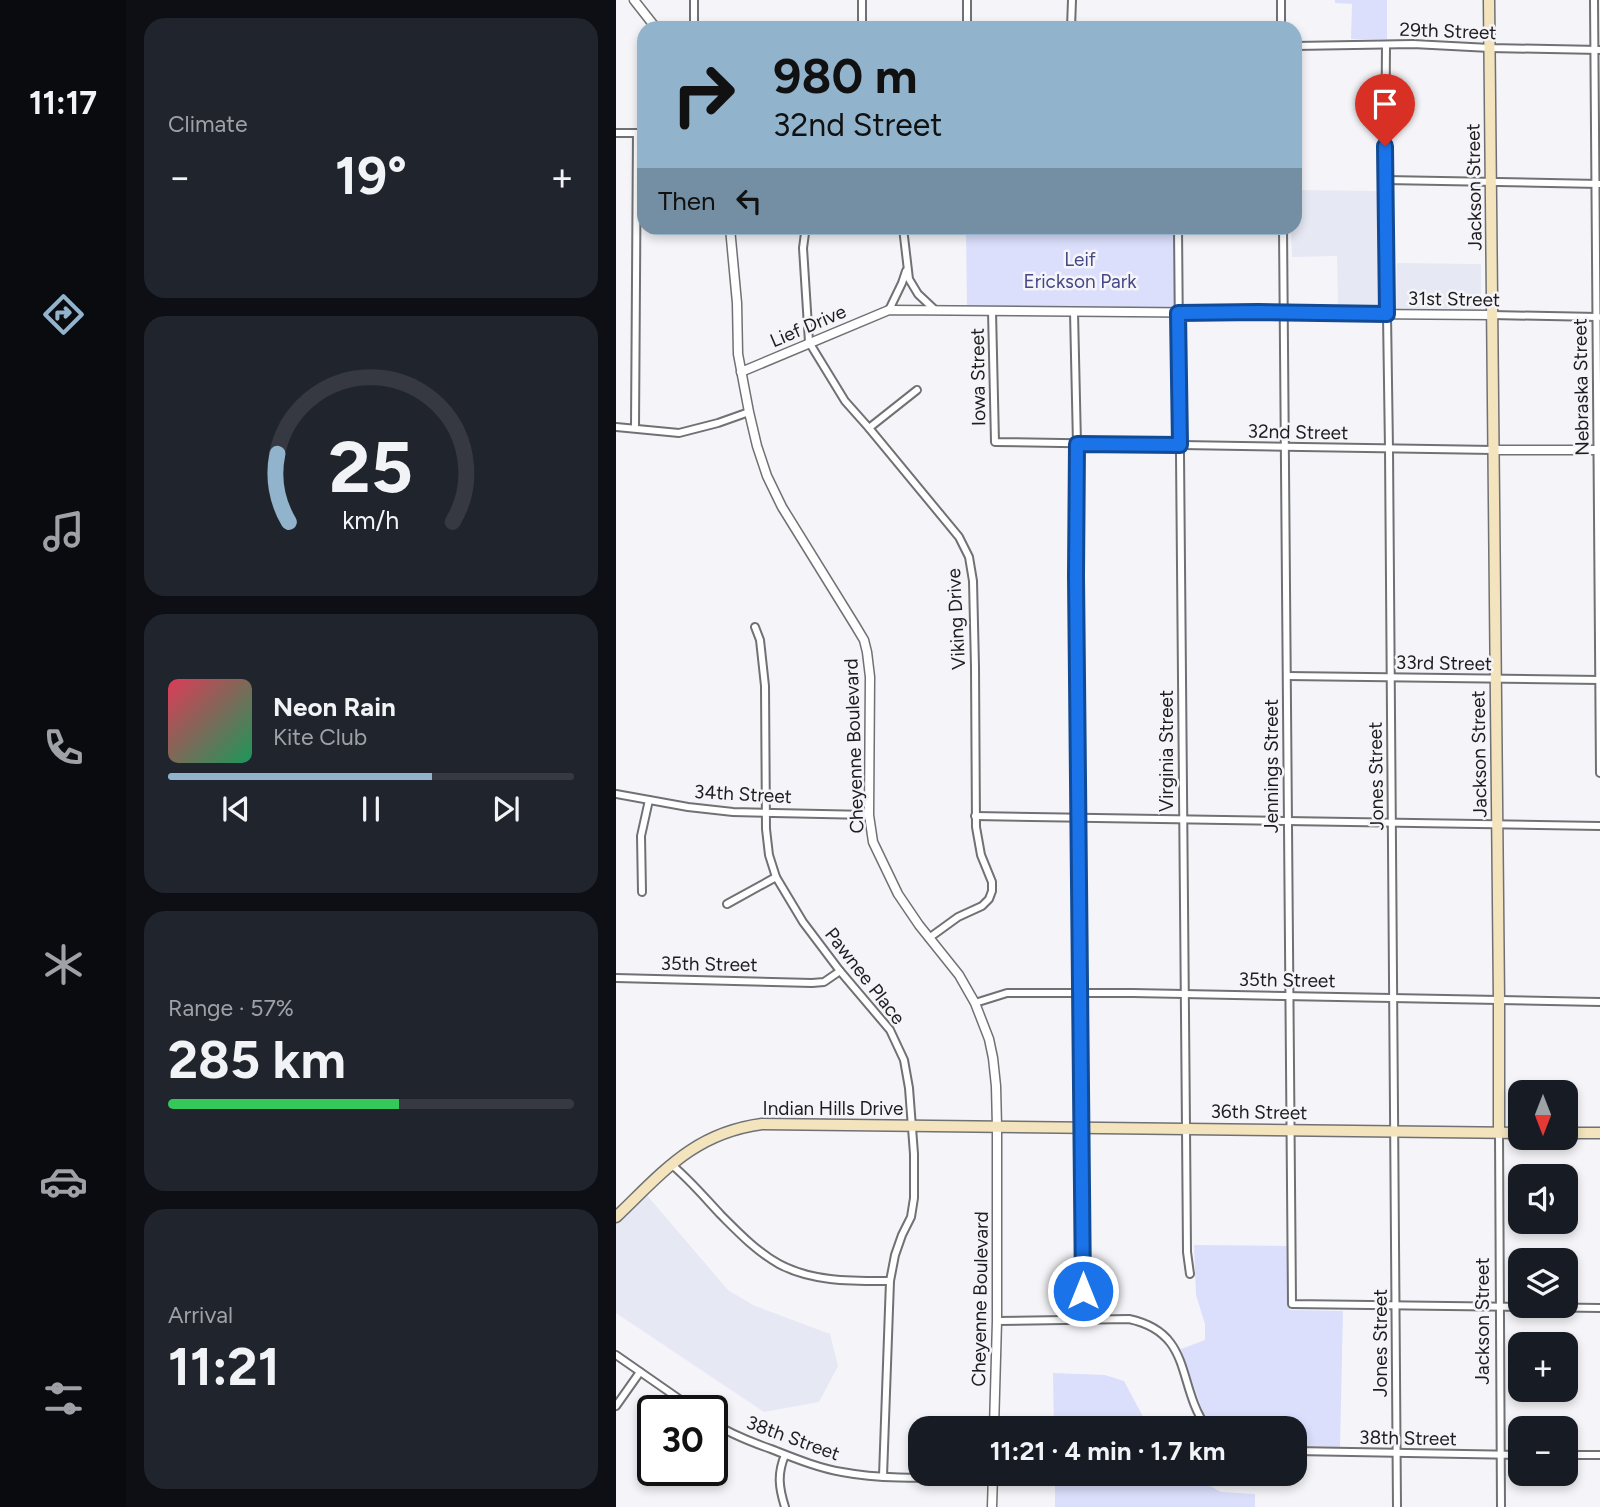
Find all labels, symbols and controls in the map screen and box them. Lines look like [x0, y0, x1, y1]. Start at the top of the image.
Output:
street label: 29th Street [1399, 18, 1497, 44]
text: 980 m [773, 46, 918, 105]
icon: right [658, 49, 749, 140]
pin [1355, 74, 1415, 146]
text: 11:17 [29, 84, 97, 122]
icon: arrive [1366, 85, 1404, 123]
text: 32nd Street [773, 106, 942, 144]
text: Climate [168, 110, 247, 138]
street label: Jackson Street [1461, 123, 1487, 251]
text: 19° [335, 145, 407, 207]
text: − [168, 154, 192, 200]
text: + [550, 154, 574, 200]
icon: left [730, 182, 768, 220]
text: Then [658, 185, 716, 217]
park label: Leif Erickson Park [1024, 248, 1137, 293]
street label: 31st Street [1408, 287, 1500, 311]
icon: directions [39, 290, 88, 339]
street label: Lief Drive [767, 300, 849, 352]
street label: Nebraska Street [1568, 318, 1594, 456]
street label: Iowa Street [966, 328, 990, 426]
street label: 32nd Street [1248, 420, 1348, 444]
text: 25 [329, 423, 413, 510]
text: km/h [342, 504, 400, 534]
icon: music [39, 507, 88, 556]
street label: Viking Drive [942, 568, 970, 670]
street label: 33rd Street [1396, 651, 1492, 675]
street label: Cheyenne Boulevard [839, 658, 869, 834]
street label: Virginia Street [1155, 690, 1178, 812]
street label: Jackson Street [1466, 690, 1492, 818]
text: Neon Rain [273, 691, 396, 723]
street label: Jennings Street [1260, 699, 1283, 833]
street label: Jones Street [1364, 722, 1388, 830]
icon: phone [39, 723, 88, 772]
text: Kite Club [273, 723, 367, 751]
street label: 34th Street [694, 780, 792, 808]
icon: previous [217, 790, 255, 828]
icon: pause [352, 790, 390, 828]
icon: next [487, 790, 525, 828]
street label: Pawnee Place [820, 923, 910, 1029]
icon: climate [39, 940, 88, 989]
street label: 35th Street [660, 952, 758, 976]
street label: 35th Street [1238, 968, 1336, 992]
text: Range · 57% [168, 994, 294, 1022]
text: 285 km [168, 1029, 346, 1091]
north arrow [1508, 1080, 1578, 1150]
map controls [1508, 1080, 1578, 1486]
street label: Indian Hills Drive [763, 1097, 903, 1120]
street label: 36th Street [1210, 1100, 1308, 1124]
icon: car [39, 1157, 88, 1206]
button: sound [1508, 1164, 1578, 1234]
street label: Cheyenne Boulevard [967, 1211, 993, 1387]
button: layers [1508, 1248, 1578, 1318]
position arrow [1046, 1254, 1120, 1328]
street label: Jackson Street [1471, 1257, 1494, 1385]
street label: Jones Street [1369, 1289, 1392, 1397]
text: Arrival [168, 1301, 233, 1329]
button: + [1508, 1332, 1578, 1402]
text: 11:21 [168, 1336, 280, 1398]
icon: filters [39, 1374, 88, 1423]
speed limit sign: 30 [637, 1395, 728, 1486]
street label: 38th Street [743, 1410, 843, 1466]
button: − [1508, 1416, 1578, 1486]
street label: 38th Street [1359, 1426, 1457, 1450]
text: 11:21 · 4 min · 1.7 km [990, 1435, 1225, 1467]

